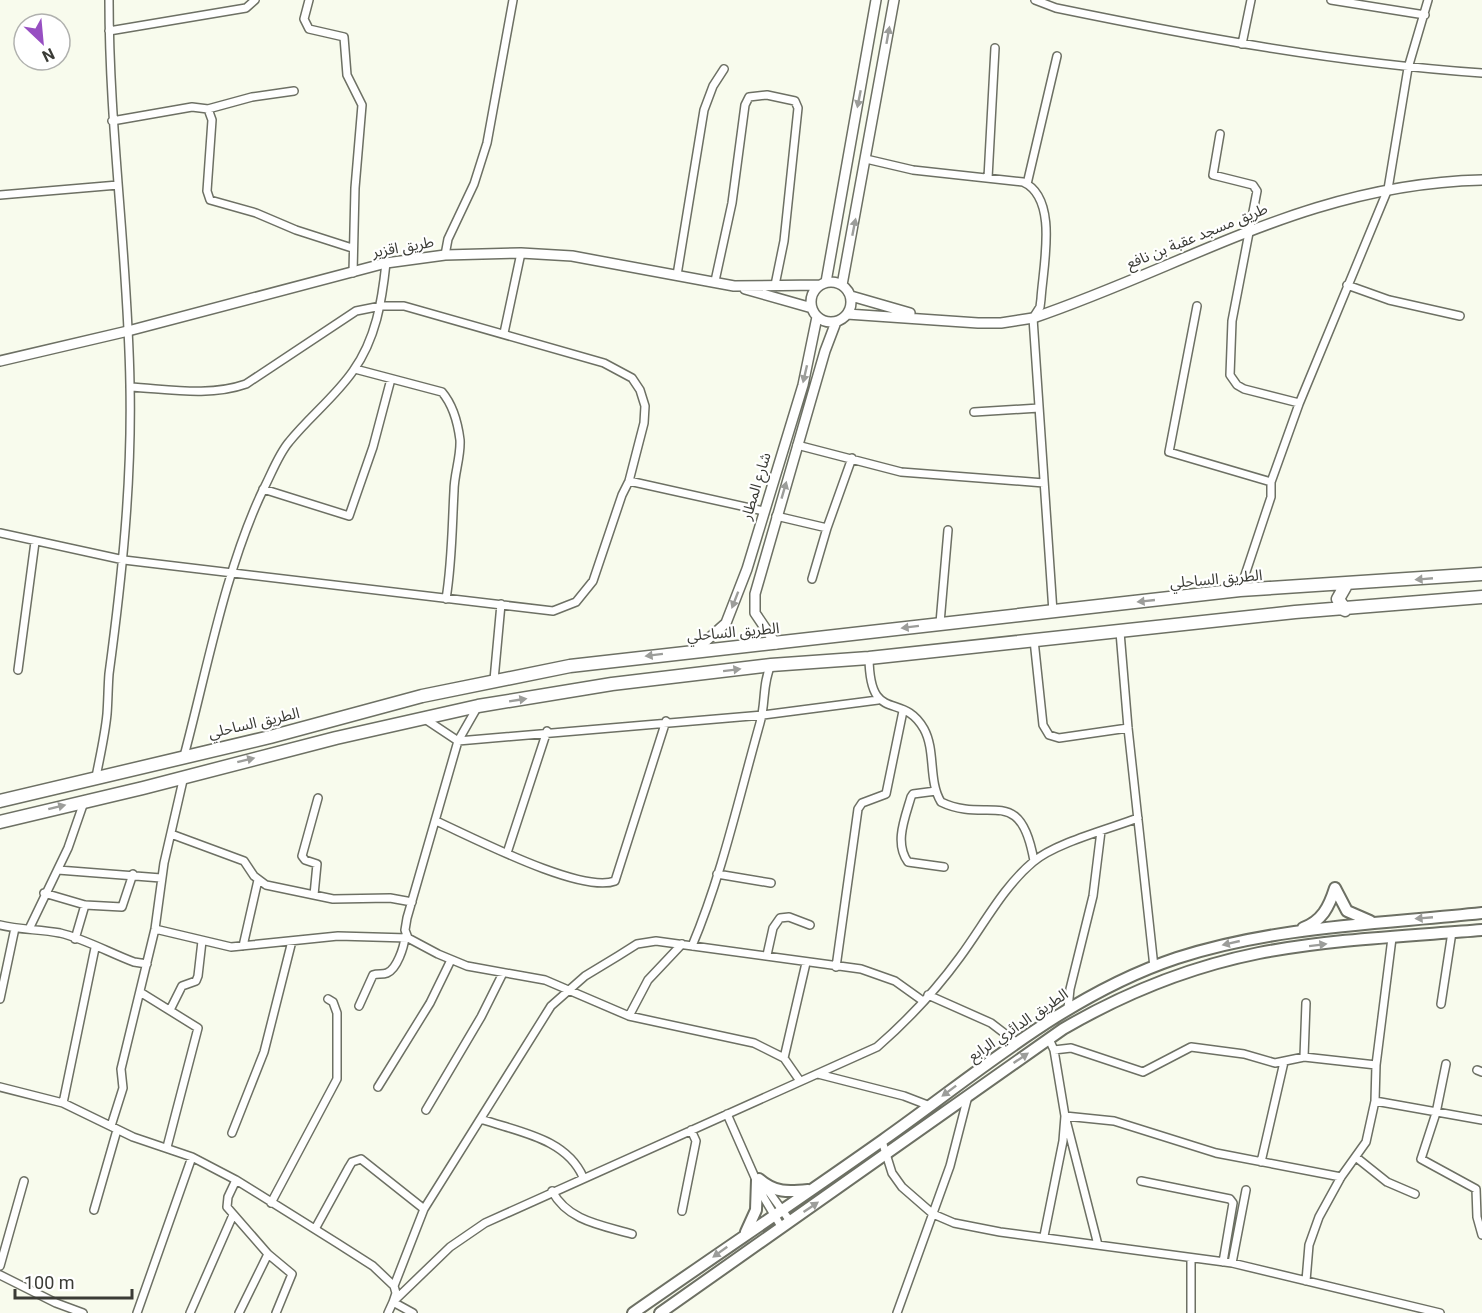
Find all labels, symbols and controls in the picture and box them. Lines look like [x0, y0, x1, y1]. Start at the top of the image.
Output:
north arrow [12, 12, 72, 72]
one-way arrow [884, 26, 893, 45]
text: N [39, 44, 58, 66]
one-way arrow [854, 90, 863, 109]
street label: طريق مسجد عقبة بن نافع [1124, 199, 1271, 275]
one-way arrow [850, 217, 859, 236]
street label: طريق اقزير [370, 233, 435, 262]
one-way arrow [800, 365, 810, 383]
street label: شارع المطار [737, 450, 778, 524]
one-way arrow [780, 481, 789, 499]
street label: الطريق الساحلي [1169, 566, 1263, 594]
one-way arrow [1414, 574, 1433, 584]
one-way arrow [729, 592, 739, 610]
one-way arrow [1136, 596, 1155, 605]
street label: الطريق الساحلي [686, 619, 780, 647]
one-way arrow [901, 622, 920, 632]
one-way arrow [644, 650, 663, 660]
one-way arrow [723, 665, 742, 675]
one-way arrow [509, 695, 528, 704]
street label: الطريق الساحلي [207, 704, 302, 745]
one-way arrow [237, 755, 255, 765]
one-way arrow [48, 802, 66, 811]
one-way arrow [1414, 913, 1433, 923]
one-way arrow [1221, 939, 1240, 949]
one-way arrow [1308, 941, 1327, 950]
street label: الطريق الدائري الرابع [965, 985, 1073, 1068]
one-way arrow [1013, 1053, 1029, 1064]
one-way arrow [941, 1085, 956, 1097]
one-way arrow [803, 1202, 819, 1213]
one-way arrow [713, 1246, 729, 1258]
scale bar [15, 1262, 132, 1300]
text: 100 m [24, 1272, 75, 1293]

